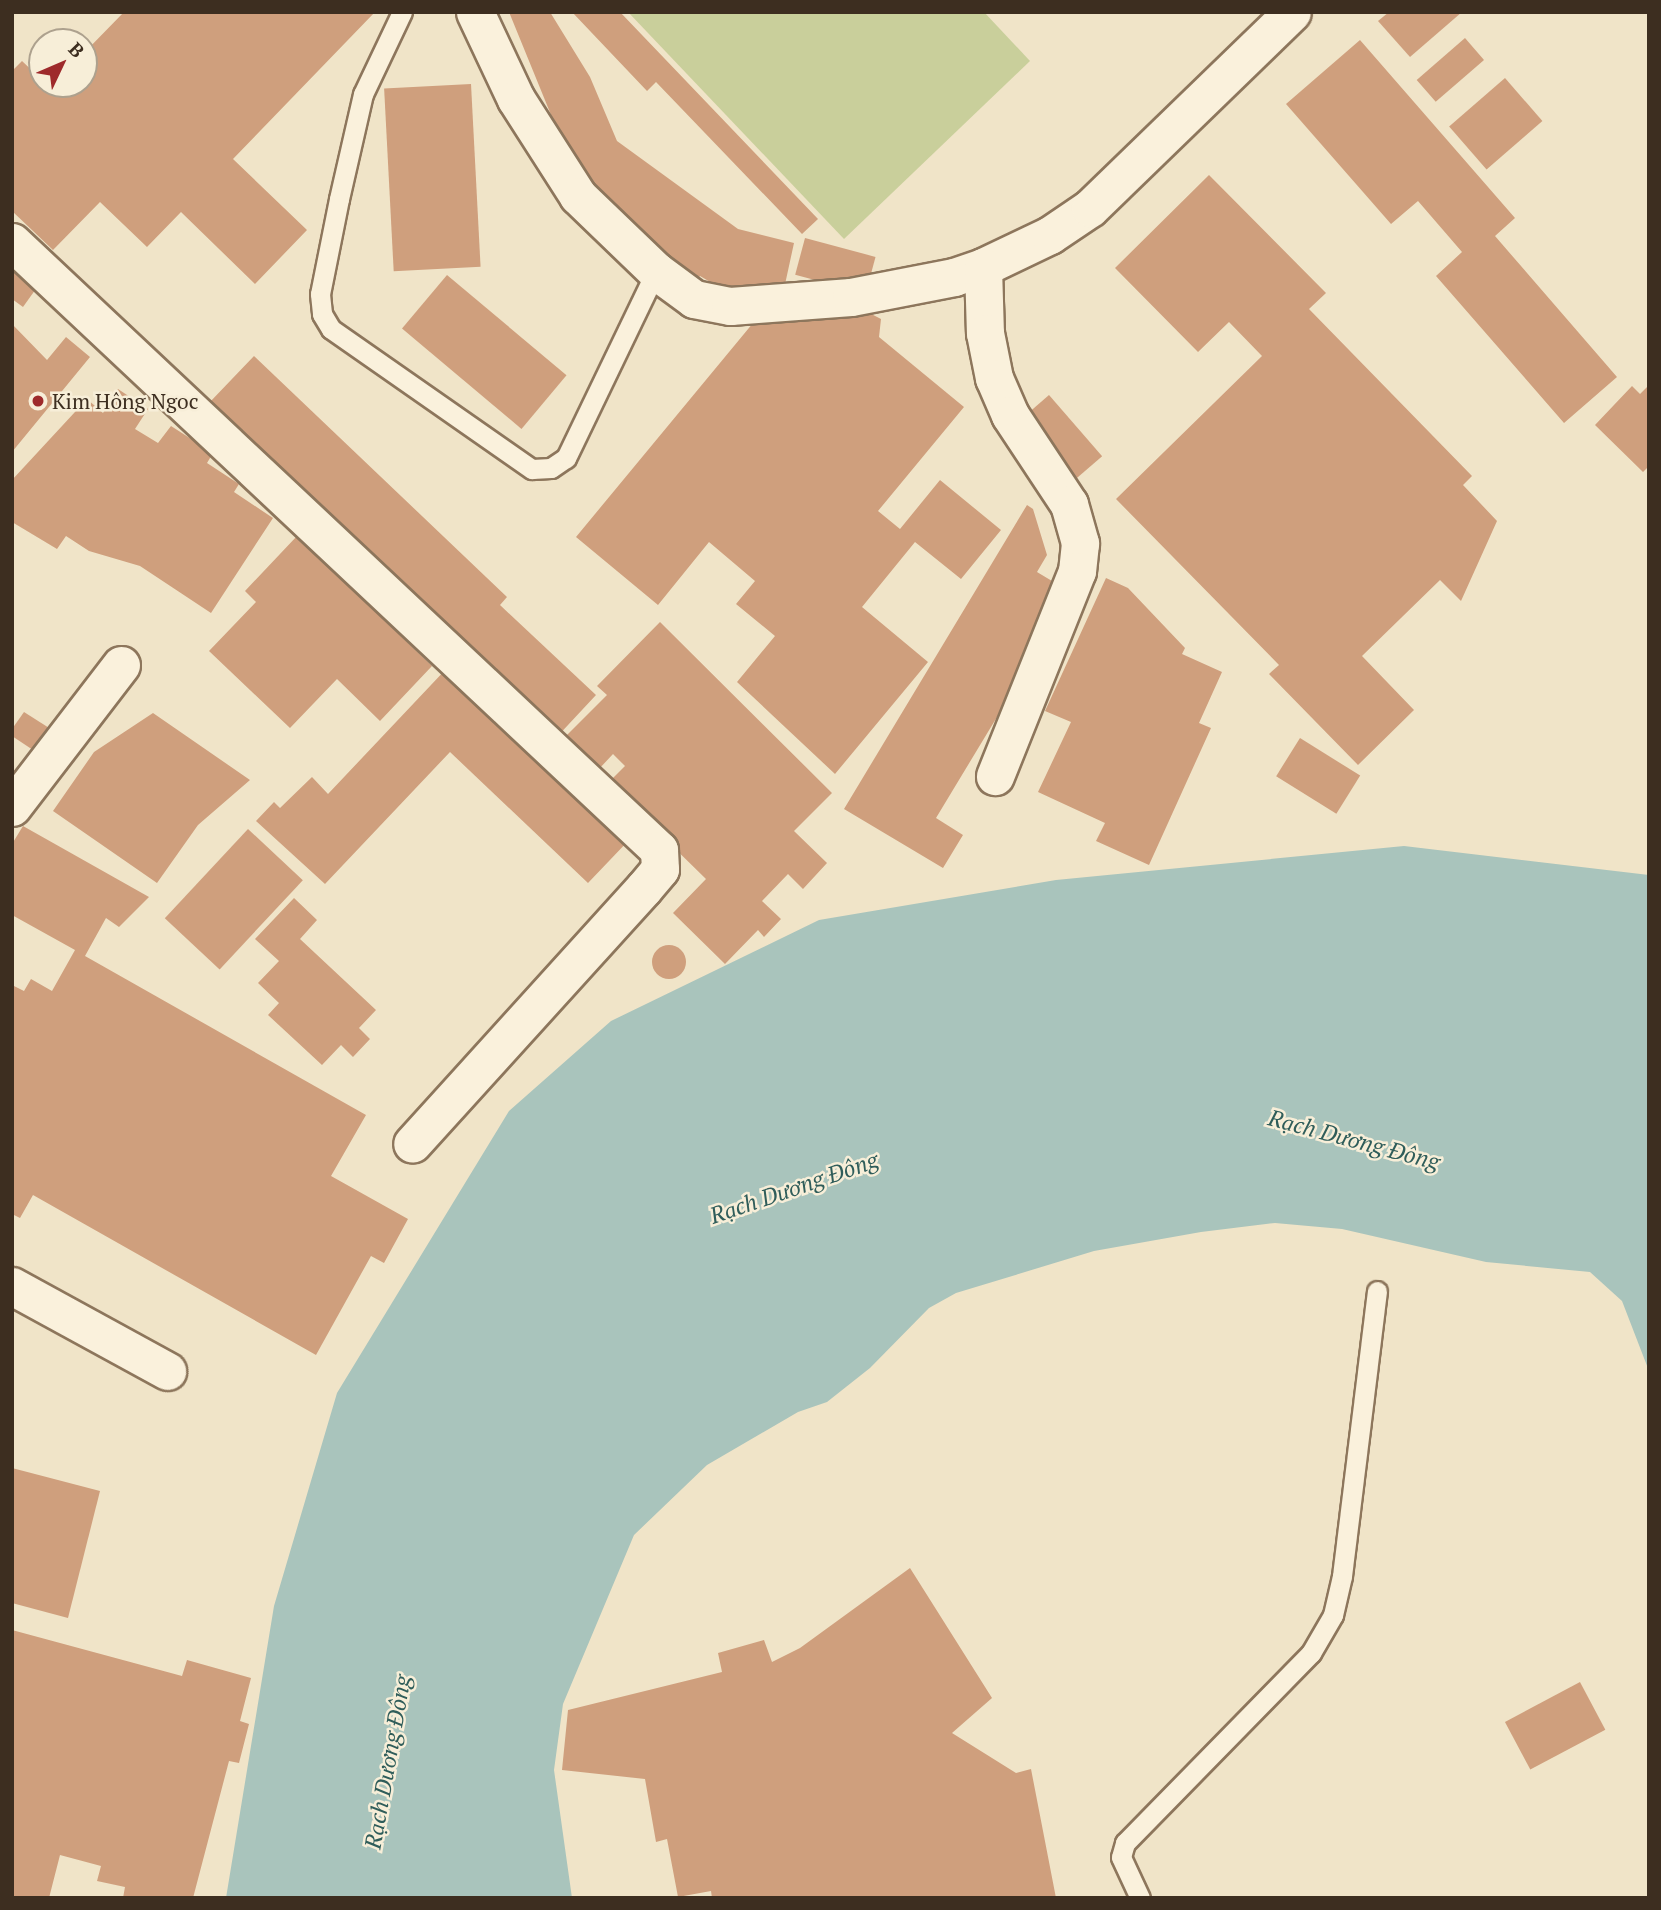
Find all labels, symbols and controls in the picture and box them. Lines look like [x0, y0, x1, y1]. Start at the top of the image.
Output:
north arrow [28, 28, 98, 98]
text: B [64, 36, 90, 63]
place label: Kim Hông Ngoc [52, 388, 198, 414]
marker: Kim Hông Ngoc [30, 393, 46, 409]
water label: Rạch Dương Đông [1265, 1104, 1443, 1176]
water label: Rạch Dương Đông [706, 1146, 882, 1230]
water label: Rạch Dương Đông [359, 1673, 417, 1851]

